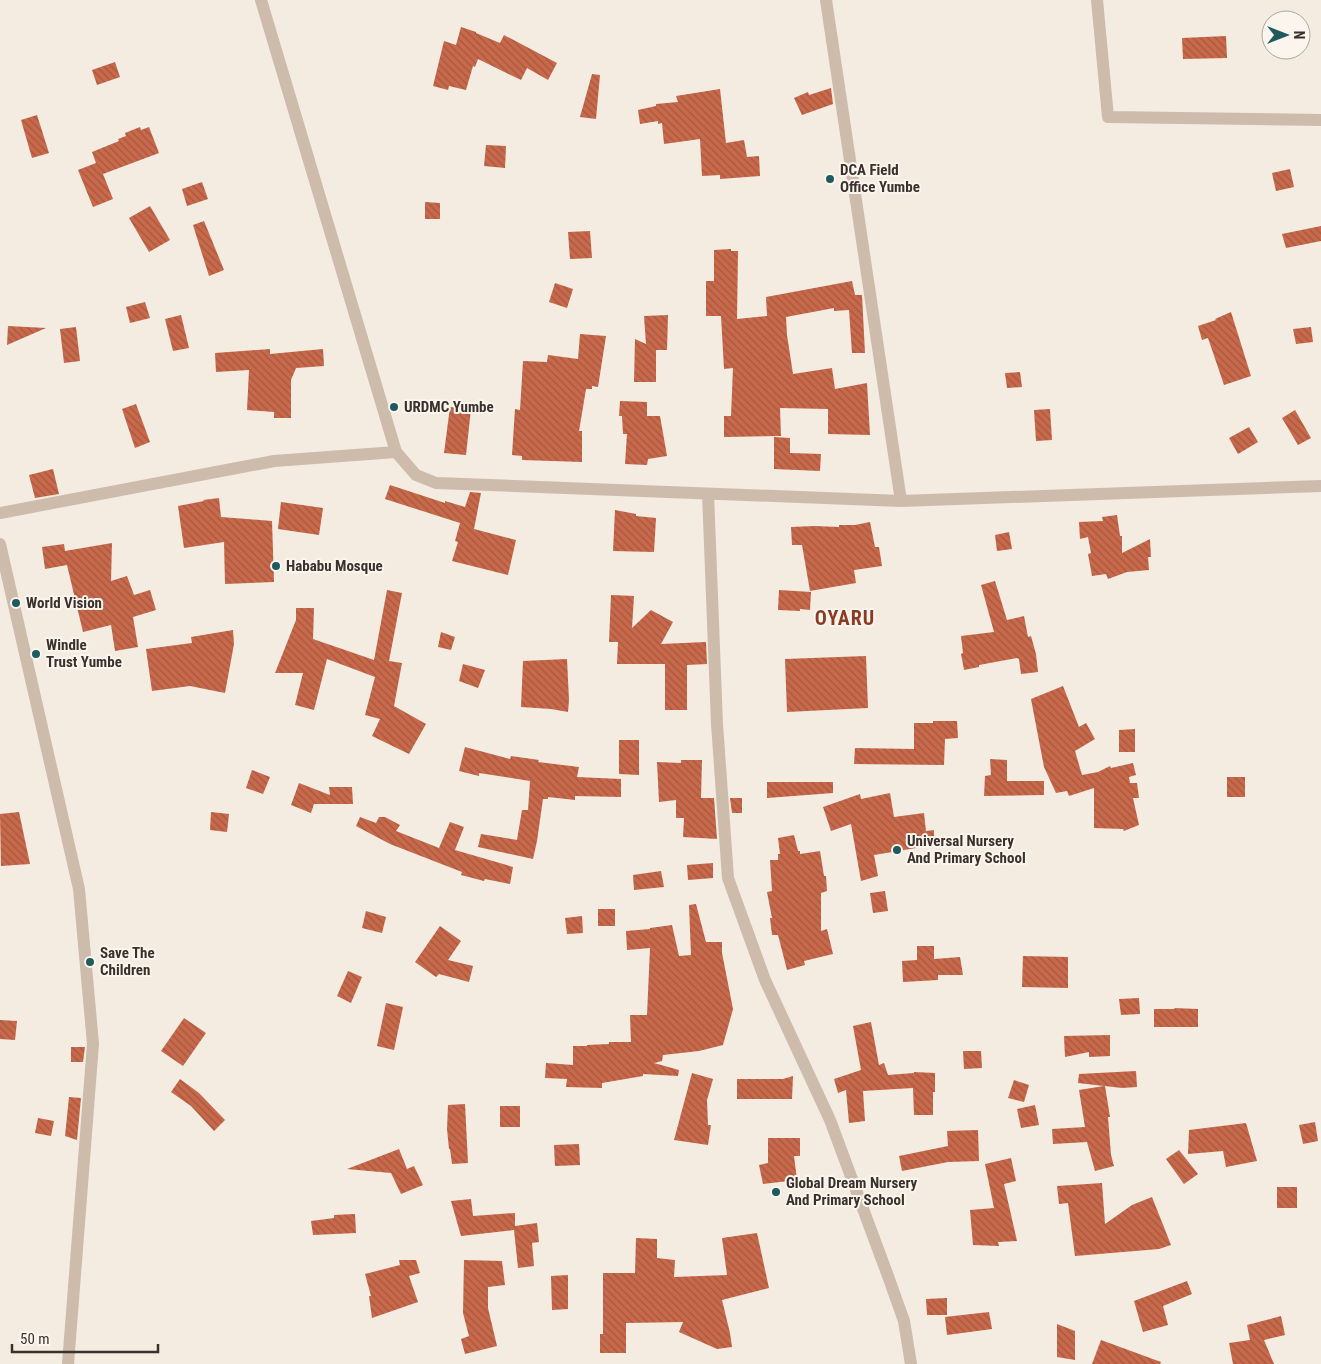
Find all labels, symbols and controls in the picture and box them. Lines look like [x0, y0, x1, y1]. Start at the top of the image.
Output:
north arrow [1261, 10, 1311, 60]
text: N [1291, 31, 1307, 39]
place label: DCA Field Office Yumbe [840, 161, 920, 196]
marker: DCA Field Office Yumbe [824, 173, 836, 185]
place label: URDMC Yumbe [404, 398, 494, 416]
marker: URDMC Yumbe [388, 401, 400, 413]
place label: Hababu Mosque [286, 557, 383, 575]
marker: Hababu Mosque [270, 560, 282, 572]
place label: World Vision [26, 594, 102, 612]
marker: World Vision [10, 597, 22, 609]
district label: OYARU [815, 606, 875, 630]
place label: Windle Trust Yumbe [46, 636, 122, 671]
marker: Windle Trust Yumbe [30, 648, 42, 660]
place label: Universal Nursery And Primary School [907, 832, 1026, 867]
marker: Universal Nursery And Primary School [891, 844, 903, 856]
place label: Save The Children [100, 944, 155, 979]
marker: Save The Children [84, 956, 96, 968]
place label: Global Dream Nursery And Primary School [786, 1174, 917, 1209]
marker: Global Dream Nursery And Primary School [770, 1186, 782, 1198]
scale bar [12, 1322, 159, 1354]
text: 50 m [20, 1330, 50, 1348]

